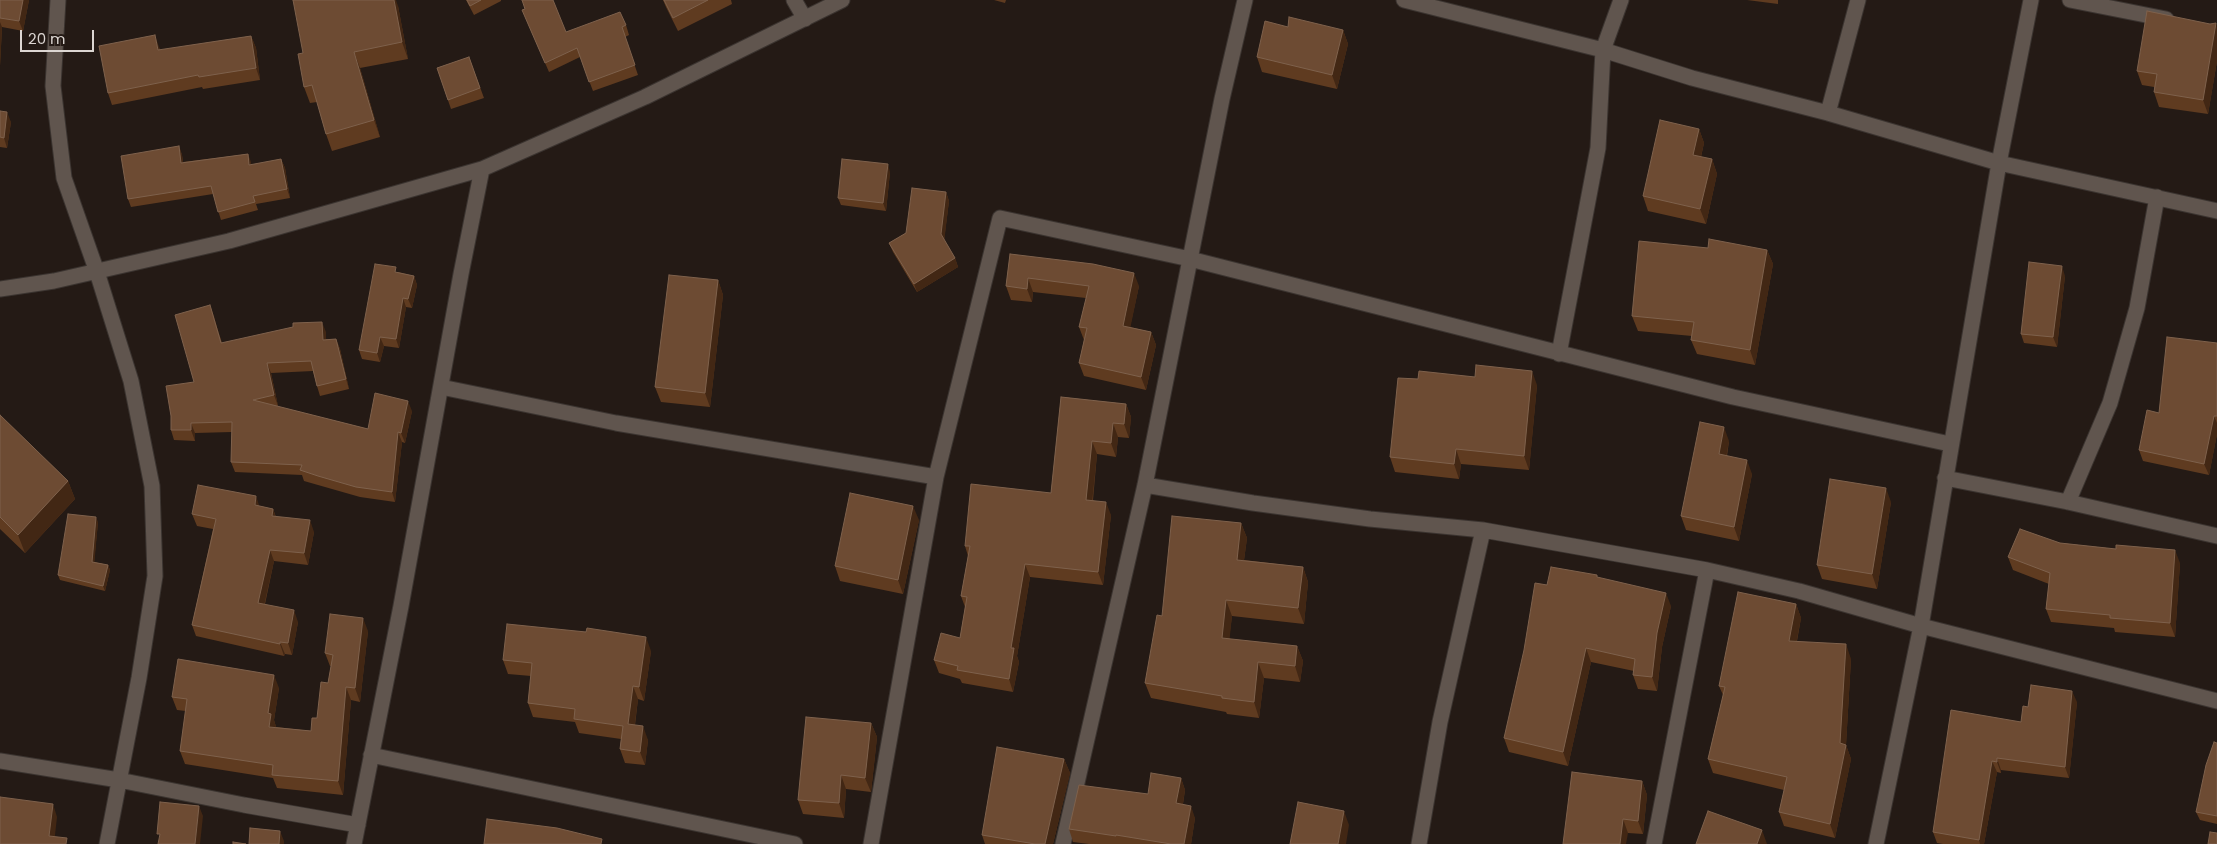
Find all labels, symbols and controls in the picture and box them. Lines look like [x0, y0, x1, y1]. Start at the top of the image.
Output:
scale bar [22, 20, 96, 52]
text: 20 m [28, 28, 66, 49]

